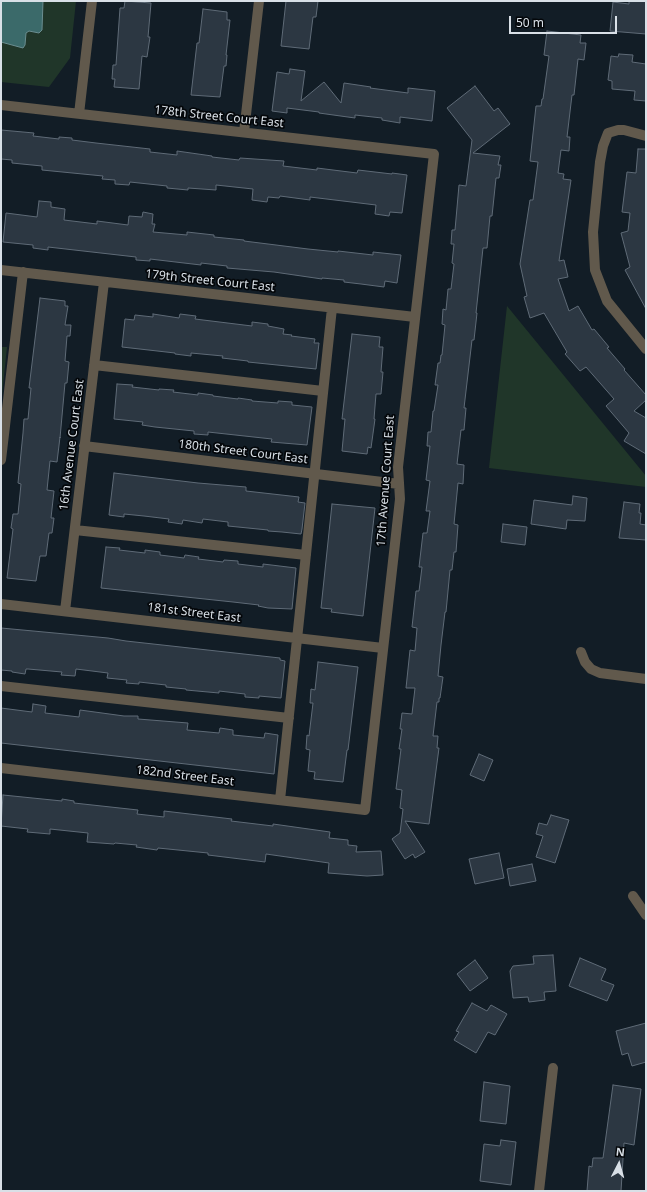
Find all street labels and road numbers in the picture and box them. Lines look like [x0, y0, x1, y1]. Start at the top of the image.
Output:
street label: 178th Street Court East [153, 103, 285, 131]
street label: 179th Street Court East [144, 267, 276, 295]
street label: 16th Avenue Court East [57, 379, 87, 511]
street label: 17th Avenue Court East [374, 415, 398, 547]
street label: 180th Street Court East [177, 437, 309, 467]
street label: 181st Street East [147, 600, 241, 626]
street label: 182nd Street East [135, 763, 235, 789]

